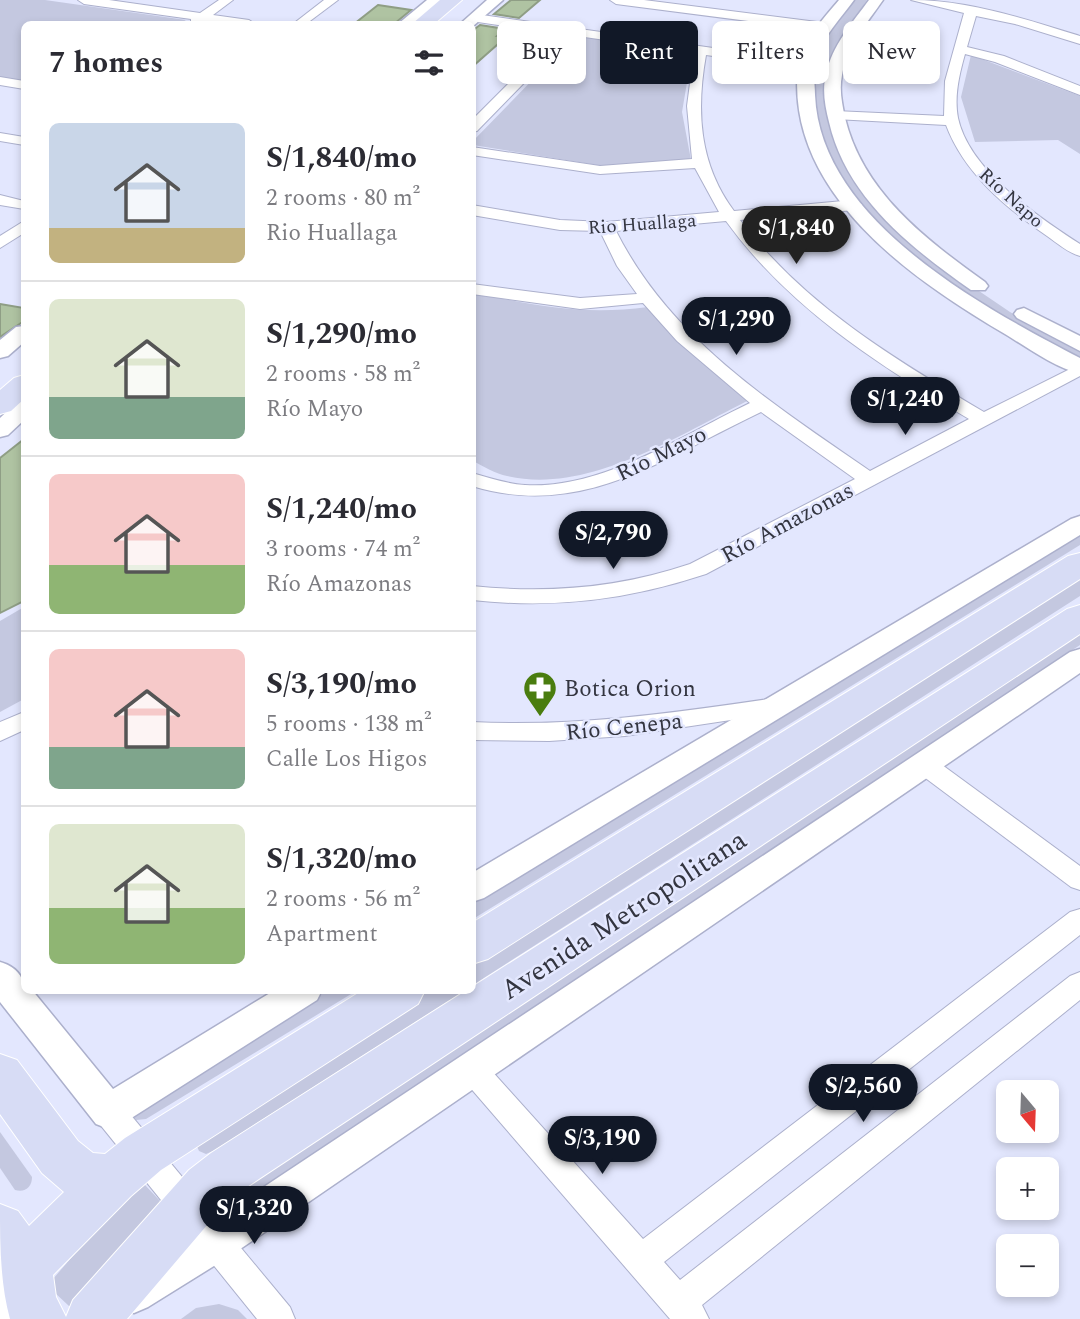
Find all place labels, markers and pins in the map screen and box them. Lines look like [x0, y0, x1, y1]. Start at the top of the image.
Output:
pin: S/1,840 [731, 206, 861, 266]
pin: S/1,290 [671, 298, 801, 357]
pin: S/1,240 [840, 378, 970, 437]
pin: S/2,790 [548, 512, 678, 571]
pharmacy icon: Botica Orion [521, 669, 559, 718]
place label: Botica Orion [564, 672, 696, 707]
pin: S/2,560 [798, 1064, 928, 1124]
pin: S/3,190 [537, 1116, 667, 1176]
pin: S/1,320 [189, 1186, 319, 1246]

